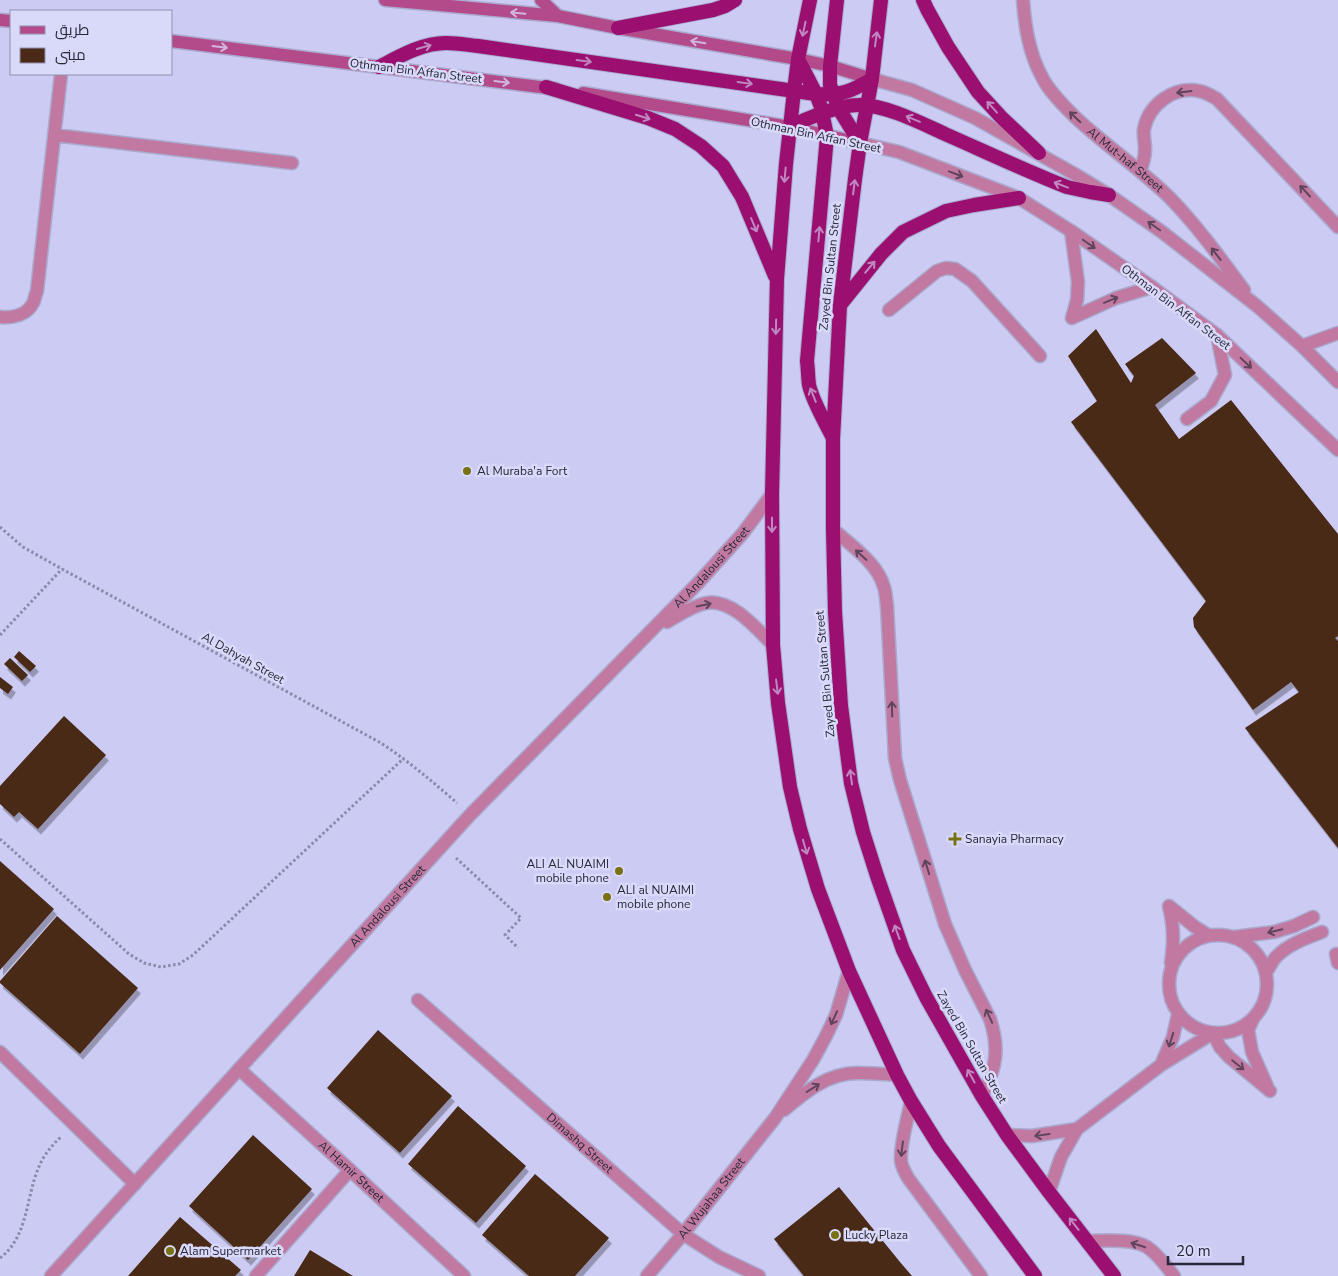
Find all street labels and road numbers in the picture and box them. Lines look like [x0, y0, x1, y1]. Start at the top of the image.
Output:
street label: Othman Bin Affan Street [349, 55, 484, 87]
street label: Othman Bin Affan Street [749, 113, 883, 157]
street label: Al Mut-haf Street [1084, 123, 1168, 196]
street label: Zayed Bin Sultan Street [815, 202, 845, 331]
street label: Othman Bin Affan Street [1118, 261, 1235, 354]
street label: Al Andalousi Street [670, 522, 754, 612]
street label: Zayed Bin Sultan Street [811, 609, 839, 738]
street label: Al Dahyah Street [199, 629, 288, 688]
street label: Al Andalousi Street [346, 861, 429, 950]
street label: Zayed Bin Sultan Street [933, 988, 1011, 1107]
street label: Dimashq Street [543, 1109, 617, 1177]
street label: Al Hamir Street [315, 1137, 388, 1206]
street label: Al Wujahaa Street [674, 1154, 749, 1242]

